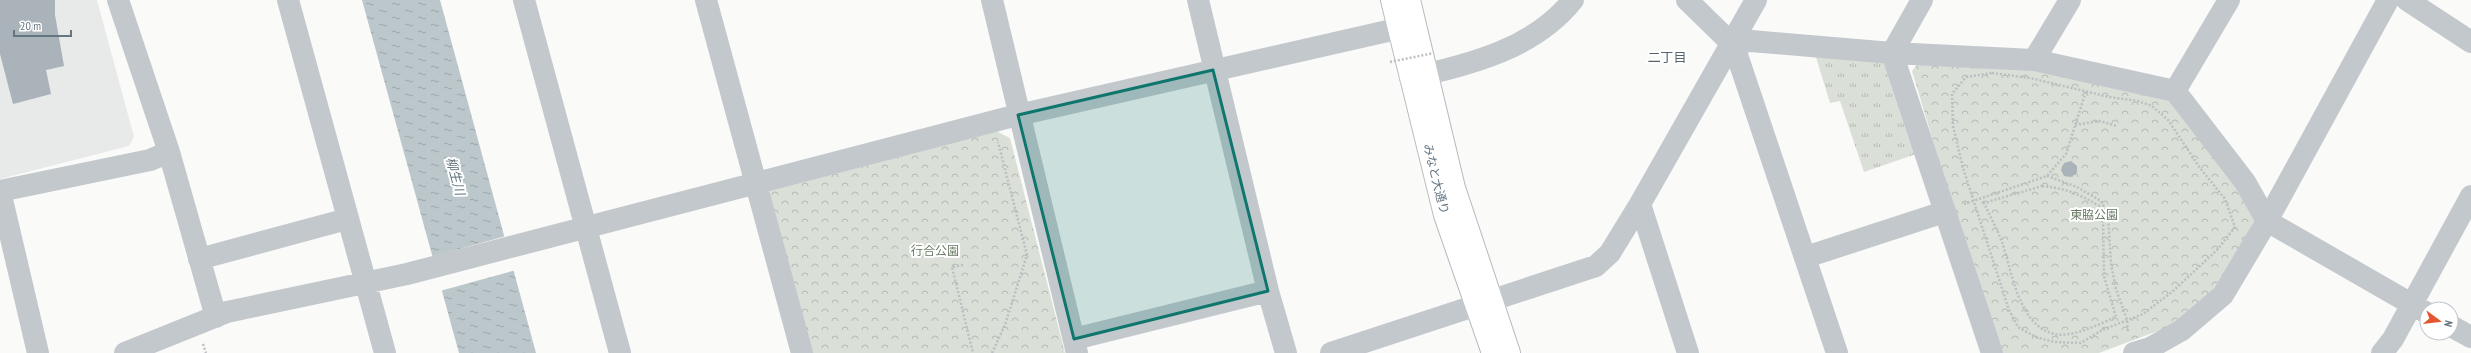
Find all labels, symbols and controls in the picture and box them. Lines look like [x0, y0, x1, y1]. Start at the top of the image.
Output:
scale bar [14, 12, 71, 38]
text: 20 m [20, 18, 41, 33]
district label: 二丁目 [1647, 49, 1687, 66]
street label: みなと大通り [1420, 142, 1452, 216]
water label: 柳生川 [442, 155, 469, 199]
park label: 東脇公園 [2070, 207, 2118, 222]
park label: 行合公園 [911, 243, 959, 258]
north arrow [2419, 301, 2459, 341]
text: N [2441, 319, 2456, 328]

